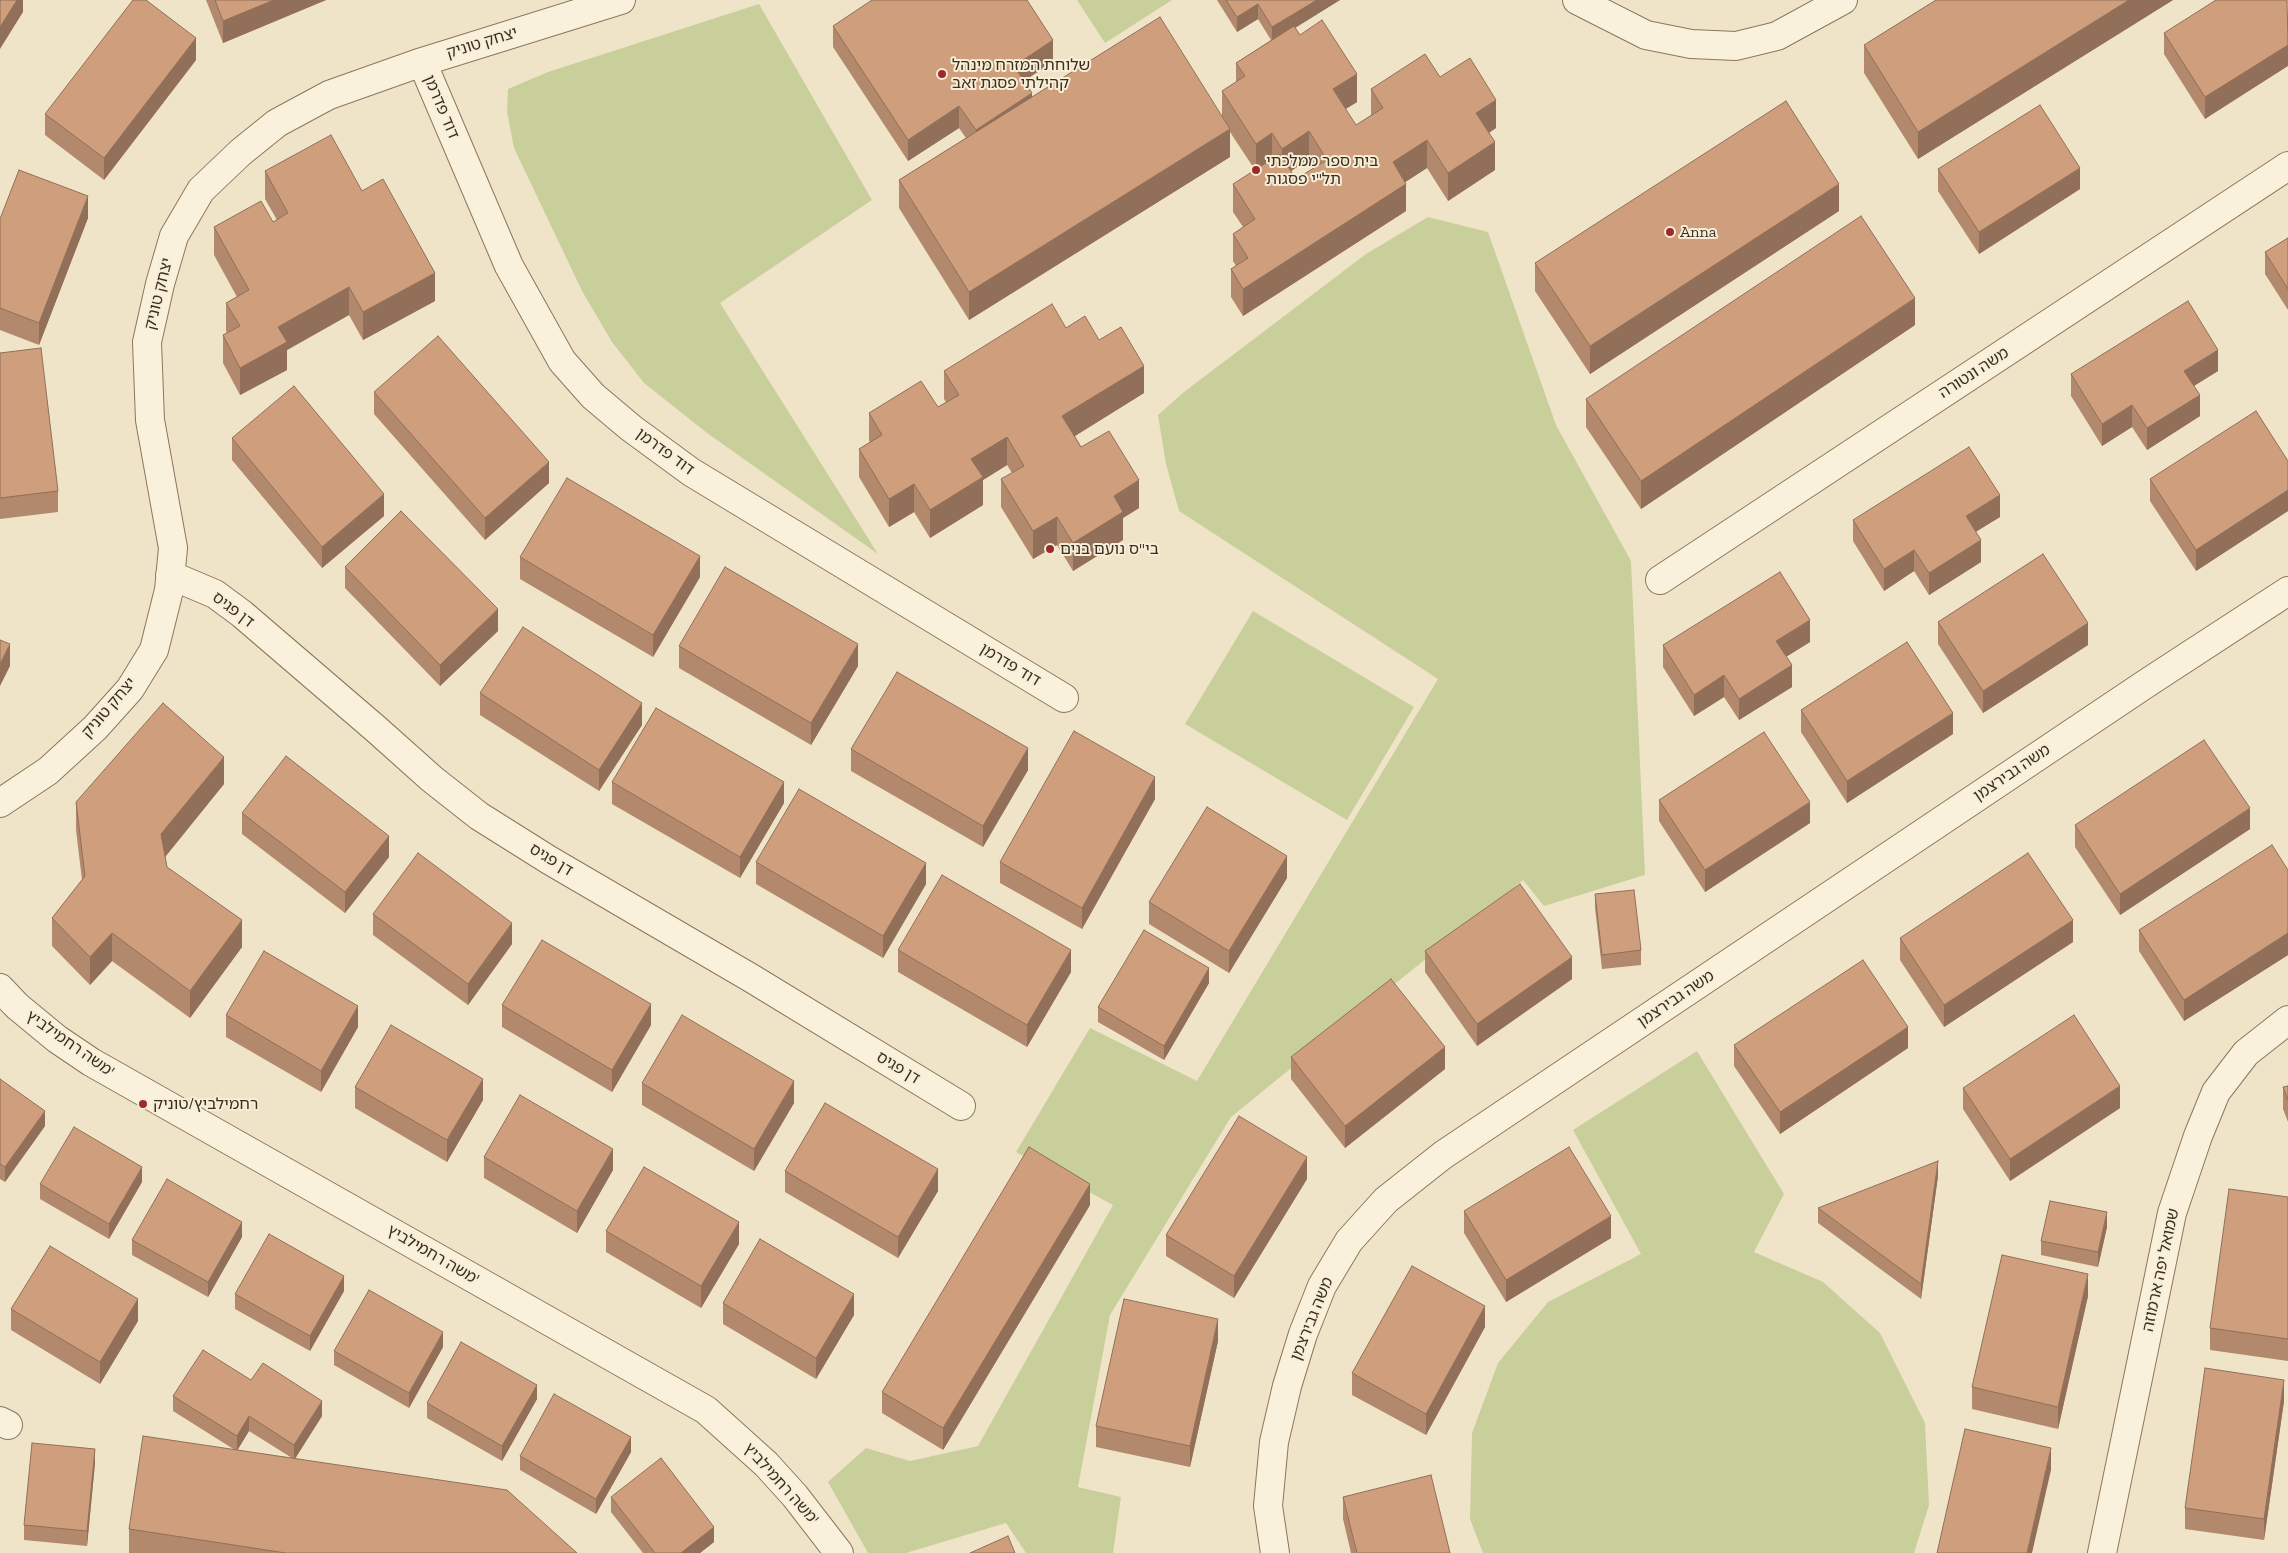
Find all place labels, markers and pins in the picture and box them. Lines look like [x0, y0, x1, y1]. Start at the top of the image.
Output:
place label: שלוחת המזרח מינהל קהילתי פסגת זאב [952, 55, 1090, 93]
marker: שלוחת המזרח מינהל קהילתי פסגת זאב [936, 68, 948, 80]
place label: בית ספר ממלכתי תל"י פסגות [1266, 151, 1378, 189]
marker: בית ספר ממלכתי תל"י פסגות [1250, 164, 1262, 176]
place label: Anna [1680, 222, 1716, 242]
marker: Anna [1664, 226, 1676, 238]
place label: בי"ס נועם בנים [1060, 539, 1159, 559]
marker: בי"ס נועם בנים [1044, 543, 1056, 555]
place label: רחמילביץ/טוניק [153, 1094, 258, 1114]
marker: רחמילביץ/טוניק [137, 1098, 149, 1110]

